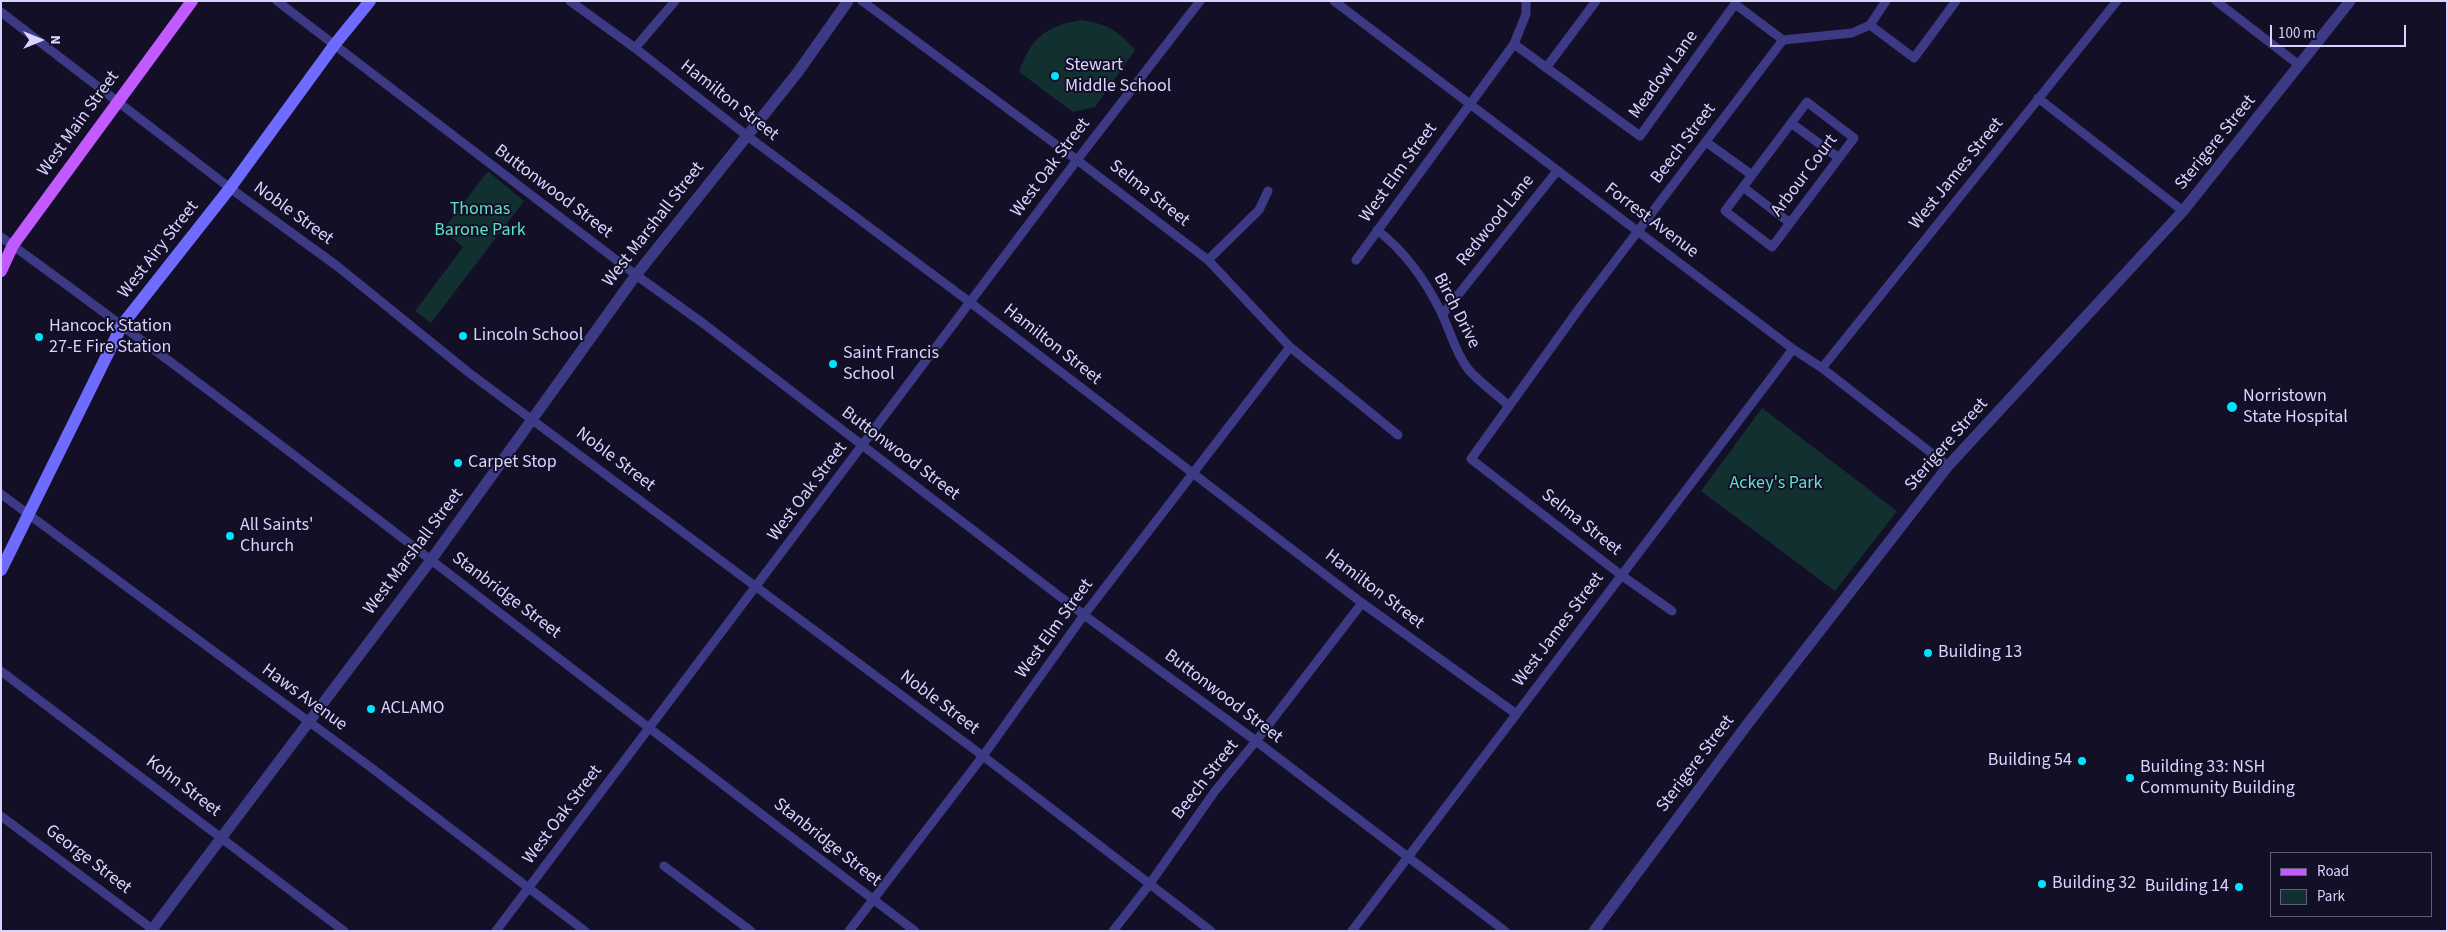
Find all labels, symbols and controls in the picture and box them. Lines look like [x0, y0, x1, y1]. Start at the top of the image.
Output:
north arrow [15, 15, 65, 65]
scale bar [2273, 15, 2409, 47]
text: 100 m [2278, 23, 2316, 44]
street label: Meadow Lane [1625, 27, 1703, 123]
text: N [45, 35, 65, 45]
place label: Stewart Middle School [1065, 55, 1171, 98]
street label: Hamilton Street [676, 56, 782, 146]
street label: West Main Street [34, 67, 124, 181]
marker: Stewart Middle School [1049, 70, 1061, 82]
street label: Sterigere Street [2171, 91, 2261, 195]
street label: Beech Street [1647, 100, 1721, 188]
street label: West Oak Street [1007, 114, 1095, 222]
street label: West James Street [1905, 114, 2009, 234]
street label: West Elm Street [1356, 119, 1442, 227]
street label: Arbour Court [1767, 131, 1843, 221]
street label: Buttonwood Street [490, 140, 616, 244]
street label: Selma Street [1105, 156, 1193, 232]
street label: West Marshall Street [599, 158, 709, 292]
street label: Redwood Lane [1453, 171, 1539, 271]
street label: Noble Street [249, 178, 337, 250]
street label: Forrest Avenue [1600, 179, 1702, 263]
street label: West Airy Street [114, 197, 204, 303]
park label: Thomas Barone Park [434, 199, 526, 242]
street label: Birch Drive [1428, 270, 1484, 352]
street label: Hamilton Street [999, 300, 1105, 390]
place label: Hancock Station 27-E Fire Station [49, 316, 172, 358]
place label: Lincoln School [473, 325, 583, 347]
marker: Lincoln School [457, 330, 469, 342]
marker: Hancock Station 27-E Fire Station [33, 331, 45, 343]
place label: Saint Francis School [843, 343, 939, 386]
marker: Saint Francis School [827, 358, 839, 370]
place label: Norristown State Hospital [2243, 386, 2348, 428]
street label: Sterigere Street [1901, 394, 1993, 496]
marker: Norristown State Hospital [2225, 400, 2239, 414]
street label: Buttonwood Street [837, 402, 963, 506]
street label: Noble Street [571, 423, 659, 497]
street label: West Oak Street [764, 438, 852, 546]
place label: Carpet Stop [468, 452, 557, 474]
marker: Carpet Stop [452, 457, 464, 469]
park label: Ackey's Park [1730, 473, 1822, 495]
street label: West Marshall Street [359, 485, 469, 619]
street label: Selma Street [1537, 485, 1625, 561]
place label: All Saints' Church [240, 515, 313, 558]
marker: All Saints' Church [224, 530, 236, 542]
street label: Hamilton Street [1320, 546, 1428, 634]
street label: Stanbridge Street [447, 548, 565, 644]
street label: West James Street [1509, 569, 1609, 691]
street label: West Elm Street [1012, 575, 1098, 683]
place label: Building 13 [1938, 642, 2022, 664]
street label: Buttonwood Street [1160, 645, 1286, 749]
marker: Building 13 [1922, 647, 1934, 659]
street label: Haws Avenue [257, 660, 351, 736]
street label: Noble Street [895, 666, 983, 740]
place label: ACLAMO [381, 698, 444, 720]
marker: ACLAMO [365, 703, 377, 715]
street label: Sterigere Street [1652, 711, 1740, 817]
street label: Beech Street [1168, 736, 1244, 824]
place label: Building 54 [1988, 750, 2072, 772]
street label: Kohn Street [141, 752, 225, 822]
marker: Building 54 [2076, 755, 2088, 767]
place label: Building 33: NSH Community Building [2140, 757, 2295, 800]
street label: West Oak Street [519, 761, 607, 869]
marker: Building 33: NSH Community Building [2124, 772, 2136, 784]
street label: Stanbridge Street [769, 794, 885, 892]
street label: George Street [41, 821, 135, 899]
legend [2270, 852, 2433, 917]
text: Road [2317, 861, 2349, 882]
place label: Building 32 [2052, 873, 2136, 895]
place label: Building 14 [2145, 876, 2229, 898]
marker: Building 32 [2036, 878, 2048, 890]
marker: Building 14 [2233, 881, 2245, 893]
text: Park [2317, 886, 2345, 907]

